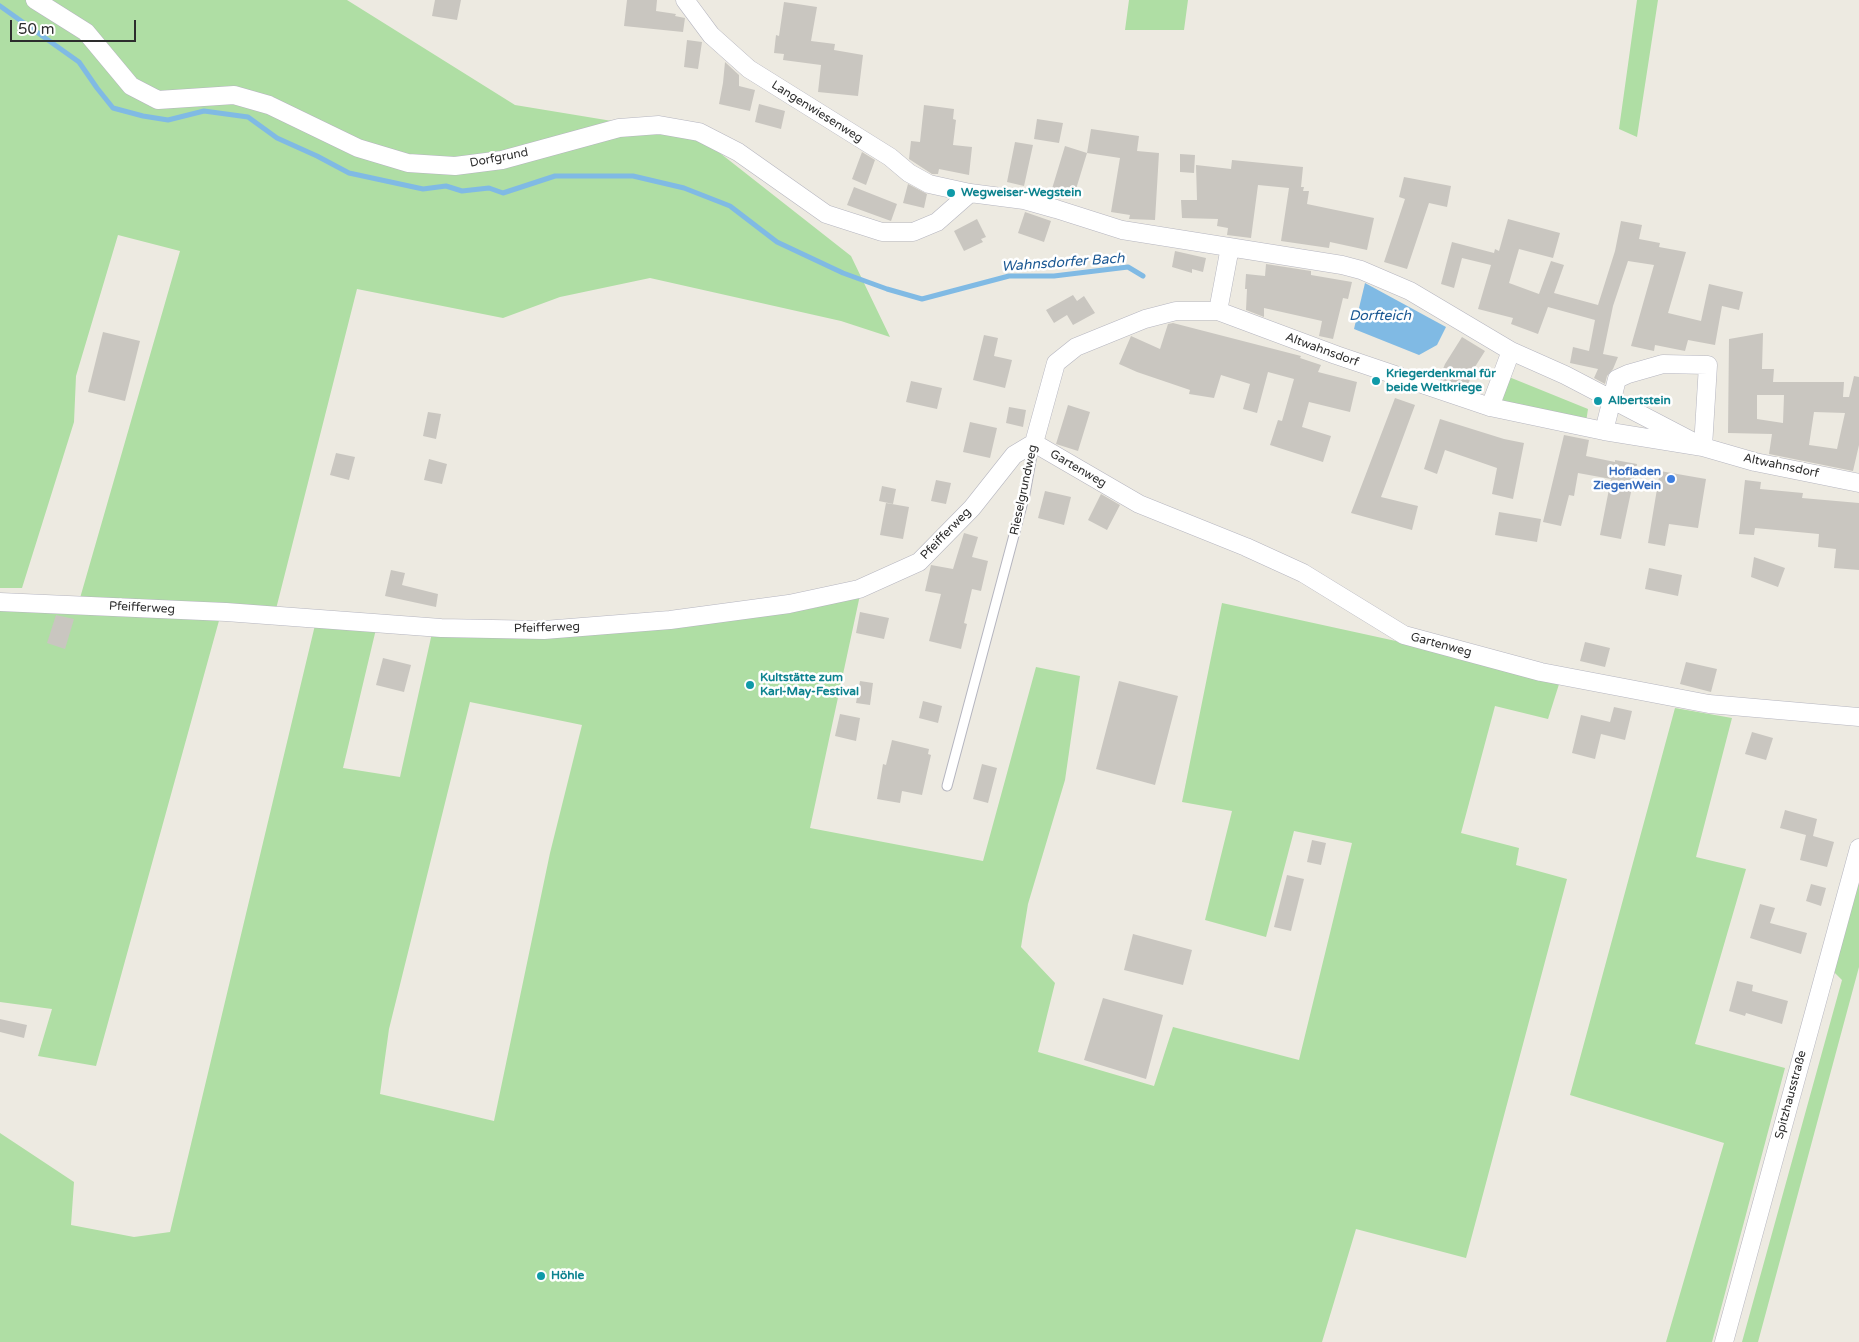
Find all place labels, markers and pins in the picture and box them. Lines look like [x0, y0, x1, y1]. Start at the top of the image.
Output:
place label: Wegweiser-Wegstein [961, 186, 1081, 200]
marker: Wegweiser-Wegstein [945, 187, 957, 199]
place label: Kriegerdenkmal für beide Weltkriege [1386, 367, 1496, 395]
marker: Kriegerdenkmal für beide Weltkriege [1370, 375, 1382, 387]
place label: Albertstein [1608, 394, 1671, 408]
marker: Albertstein [1592, 395, 1604, 407]
place label: Hofladen ZiegenWein [1593, 465, 1661, 493]
marker: Hofladen ZiegenWein [1665, 473, 1677, 485]
place label: Kultstätte zum Karl-May-Festival [760, 671, 859, 699]
marker: Kultstätte zum Karl-May-Festival [744, 679, 756, 691]
place label: Höhle [551, 1269, 584, 1283]
marker: Höhle [535, 1270, 547, 1282]

